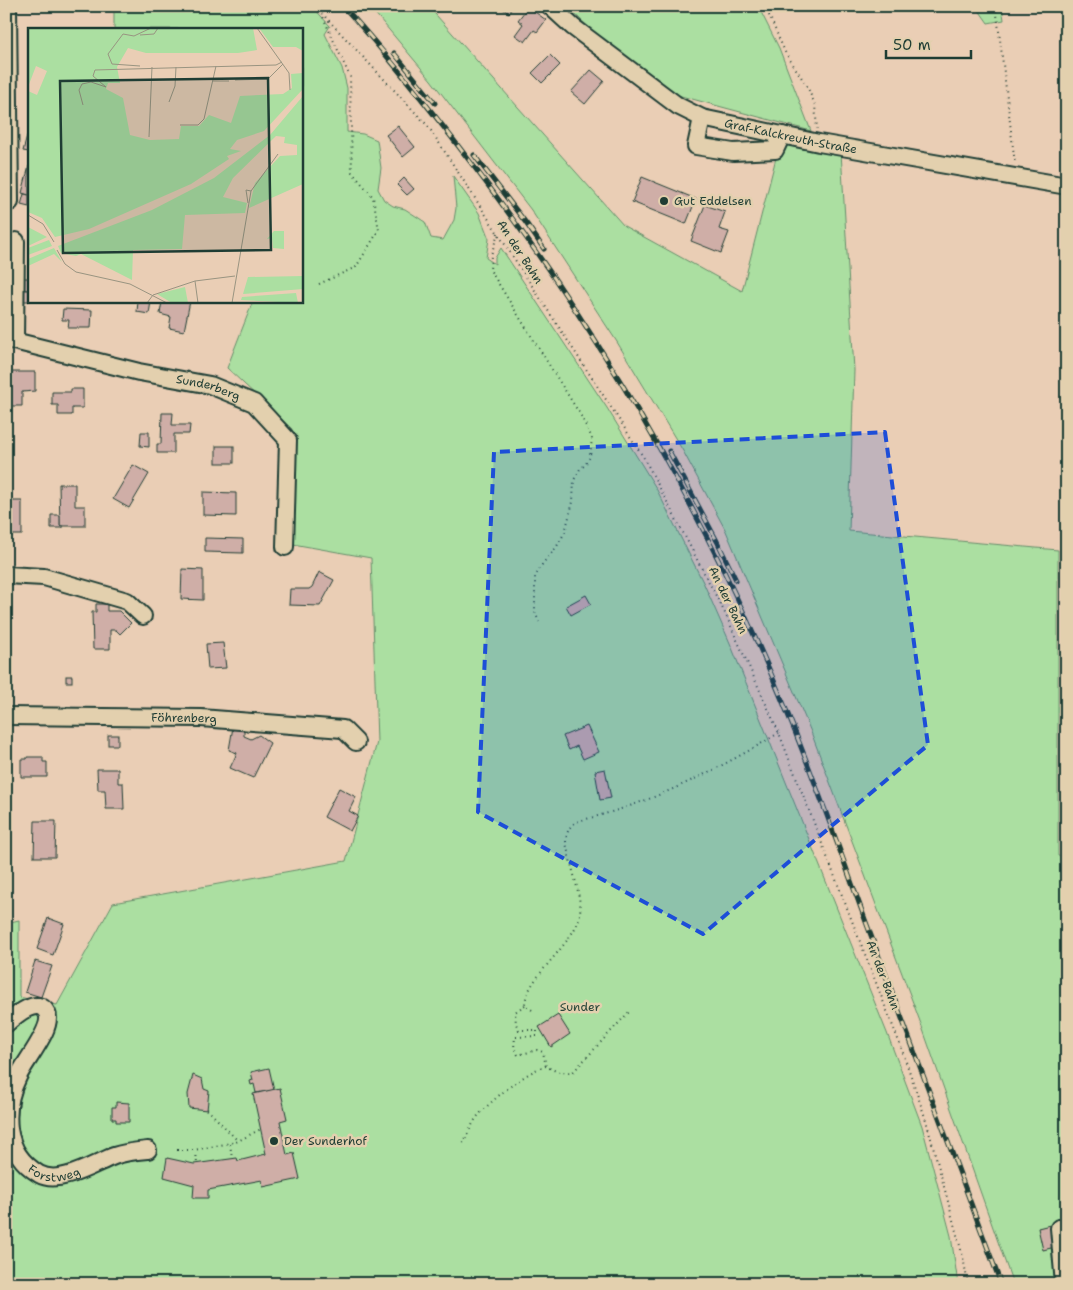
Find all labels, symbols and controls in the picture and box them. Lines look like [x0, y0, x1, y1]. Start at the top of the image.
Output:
inset map [28, 28, 302, 302]
scale bar [886, 28, 970, 60]
text: 50 m [893, 35, 931, 55]
street label: Graf-Kalckreuth-Straße [723, 115, 859, 157]
place label: Gut Eddelsen [674, 193, 752, 209]
marker: Gut Eddelsen [658, 195, 670, 207]
street label: An der Bahn [493, 217, 547, 287]
street label: Sunderberg [175, 371, 243, 404]
street label: An der Bahn [705, 564, 751, 636]
street label: Föhrenberg [151, 709, 218, 727]
street label: An der Bahn [862, 938, 904, 1012]
park label: Sunder [560, 999, 600, 1015]
place label: Der Sunderhof [284, 1133, 367, 1149]
marker: Der Sunderhof [268, 1135, 280, 1147]
street label: Forstweg [25, 1161, 82, 1185]

